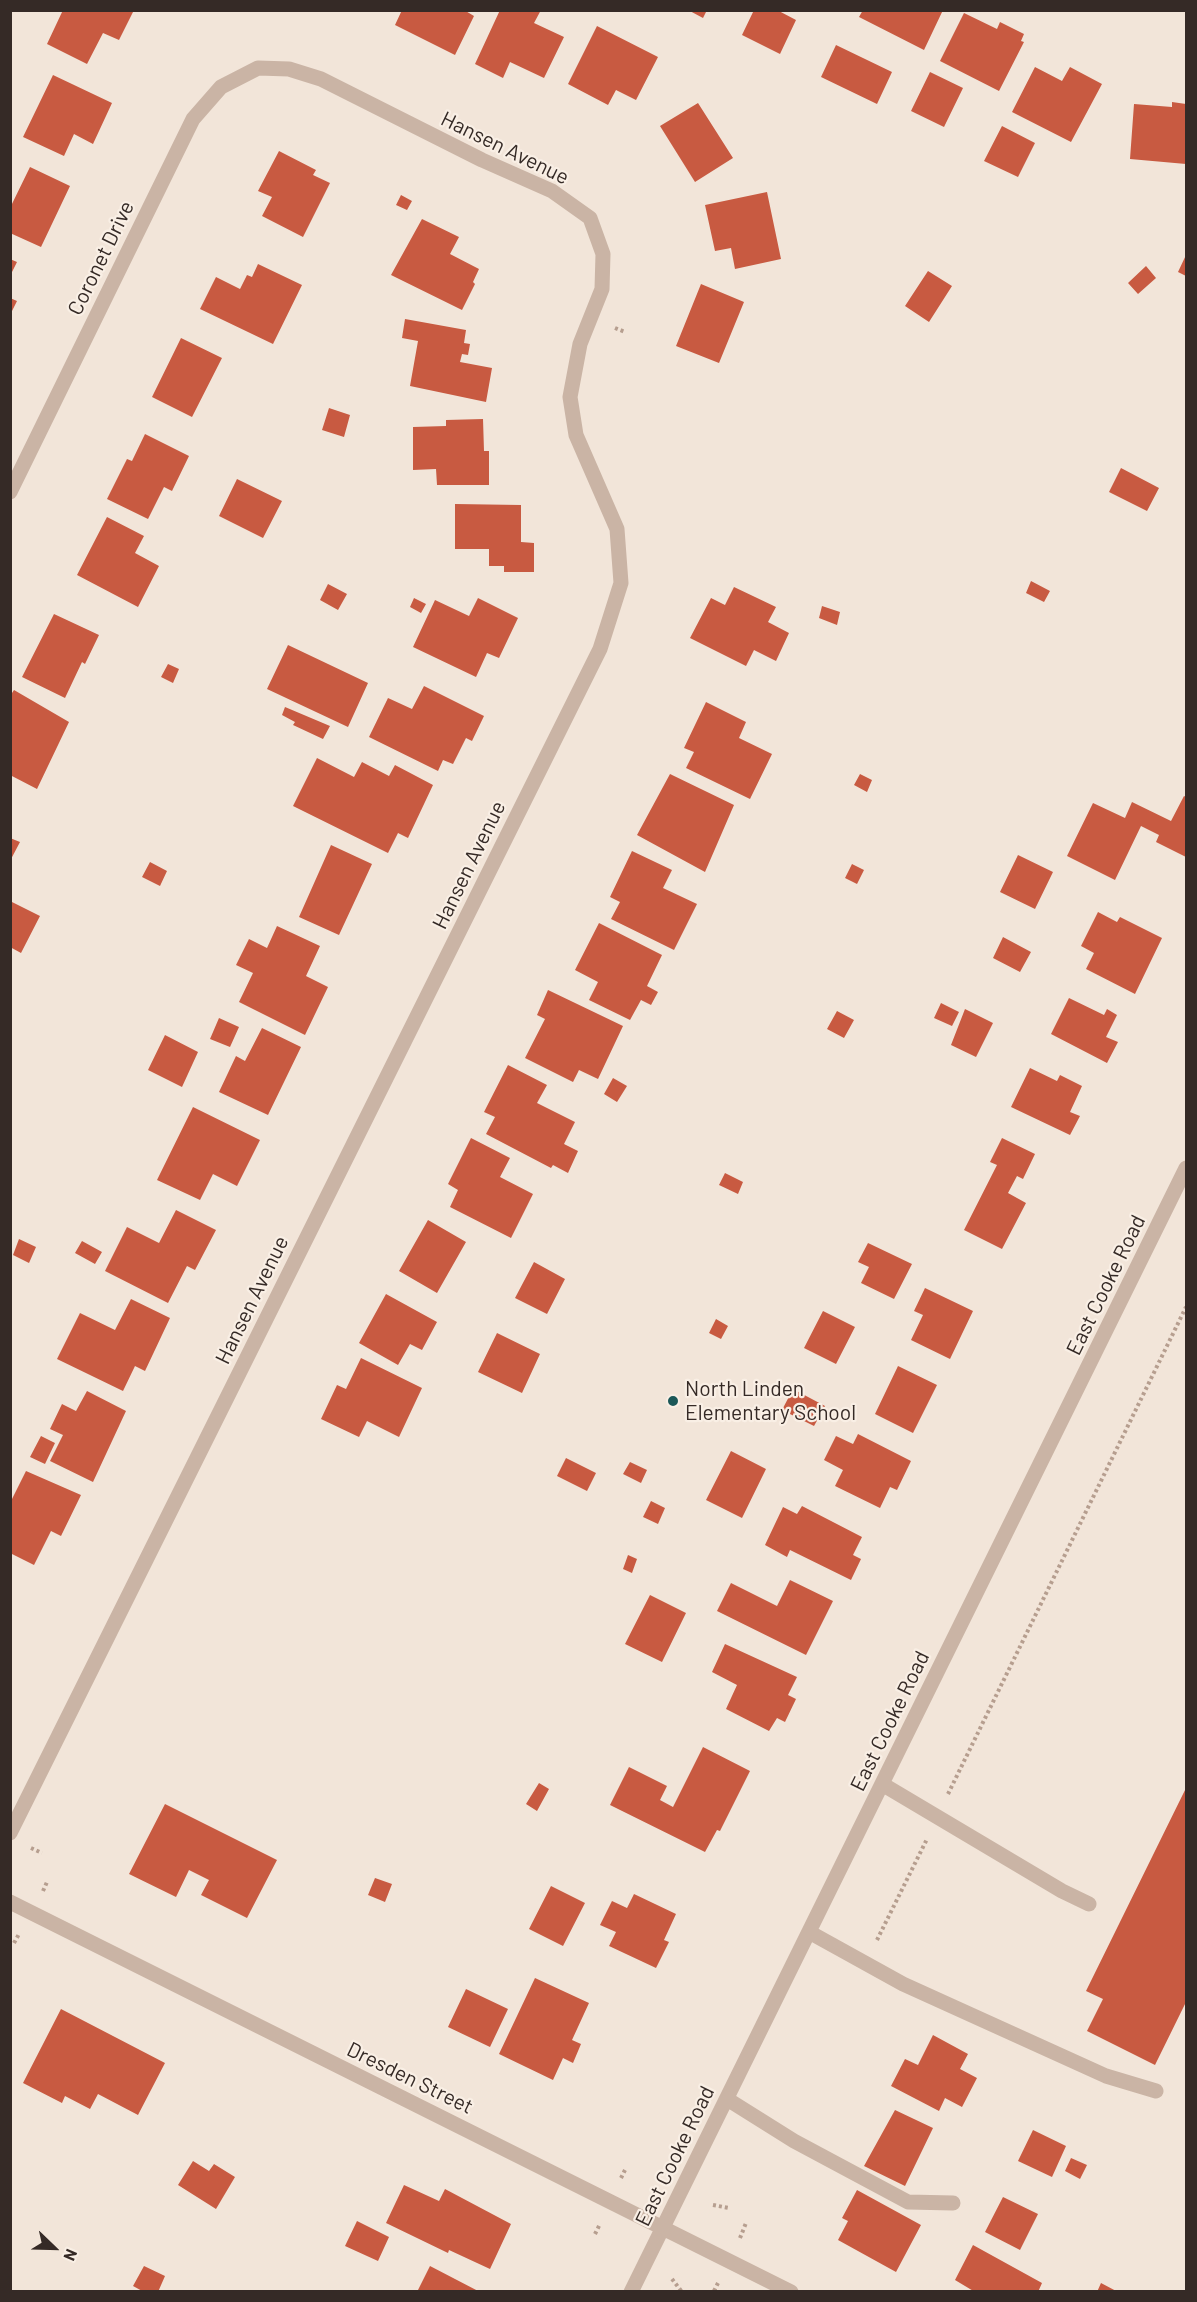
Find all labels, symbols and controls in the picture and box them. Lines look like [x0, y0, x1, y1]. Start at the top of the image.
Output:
street label: Hansen Avenue [437, 106, 573, 190]
street label: Coronet Drive [62, 197, 140, 319]
street label: Hansen Avenue [427, 797, 511, 933]
street label: East Cooke Road [1061, 1211, 1151, 1359]
street label: Hansen Avenue [210, 1232, 294, 1368]
place label: North Linden Elementary School [685, 1376, 856, 1426]
marker: North Linden Elementary School [666, 1394, 680, 1408]
street label: East Cooke Road [845, 1647, 935, 1795]
street label: Dresden Street [343, 2037, 477, 2119]
street label: East Cooke Road [630, 2082, 720, 2230]
north arrow [24, 2218, 84, 2278]
text: N [60, 2247, 82, 2264]

